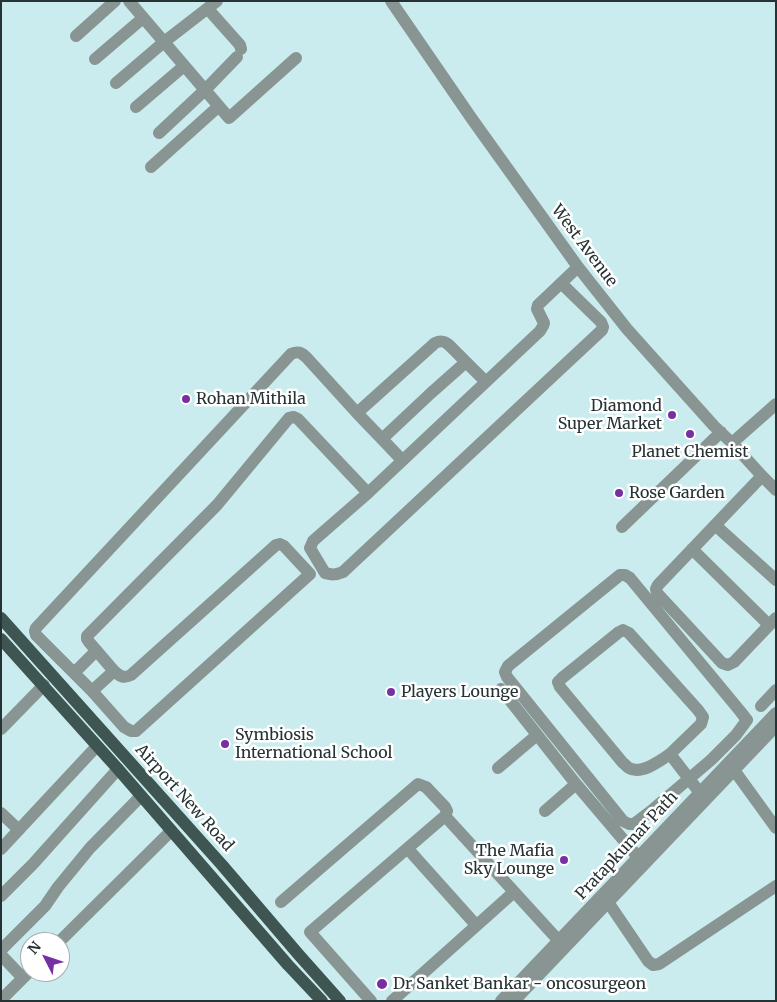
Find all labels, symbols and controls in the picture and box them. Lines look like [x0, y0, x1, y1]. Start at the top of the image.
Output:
street label: West Avenue [547, 201, 621, 291]
place label: Rohan Mithila [196, 389, 306, 409]
marker: Rohan Mithila [180, 393, 192, 405]
place label: Diamond Super Market [558, 396, 662, 434]
marker: Diamond Super Market [666, 409, 678, 421]
marker: Planet Chemist [684, 428, 696, 440]
place label: Planet Chemist [631, 442, 749, 462]
place label: Rose Garden [629, 483, 725, 503]
marker: Rose Garden [613, 487, 625, 499]
place label: Players Lounge [401, 682, 518, 702]
marker: Players Lounge [385, 686, 397, 698]
place label: Symbiosis International School [235, 725, 393, 763]
marker: Symbiosis International School [219, 738, 231, 750]
street label: Airport New Road [131, 741, 237, 855]
street label: Pratapkumar Path [572, 788, 682, 904]
place label: The Mafia Sky Lounge [464, 841, 554, 879]
marker: The Mafia Sky Lounge [558, 854, 570, 866]
north arrow [20, 932, 70, 982]
text: N [24, 938, 45, 958]
place label: Dr Sanket Bankar - oncosurgeon [393, 974, 646, 994]
marker: Dr Sanket Bankar - oncosurgeon [375, 977, 389, 991]

